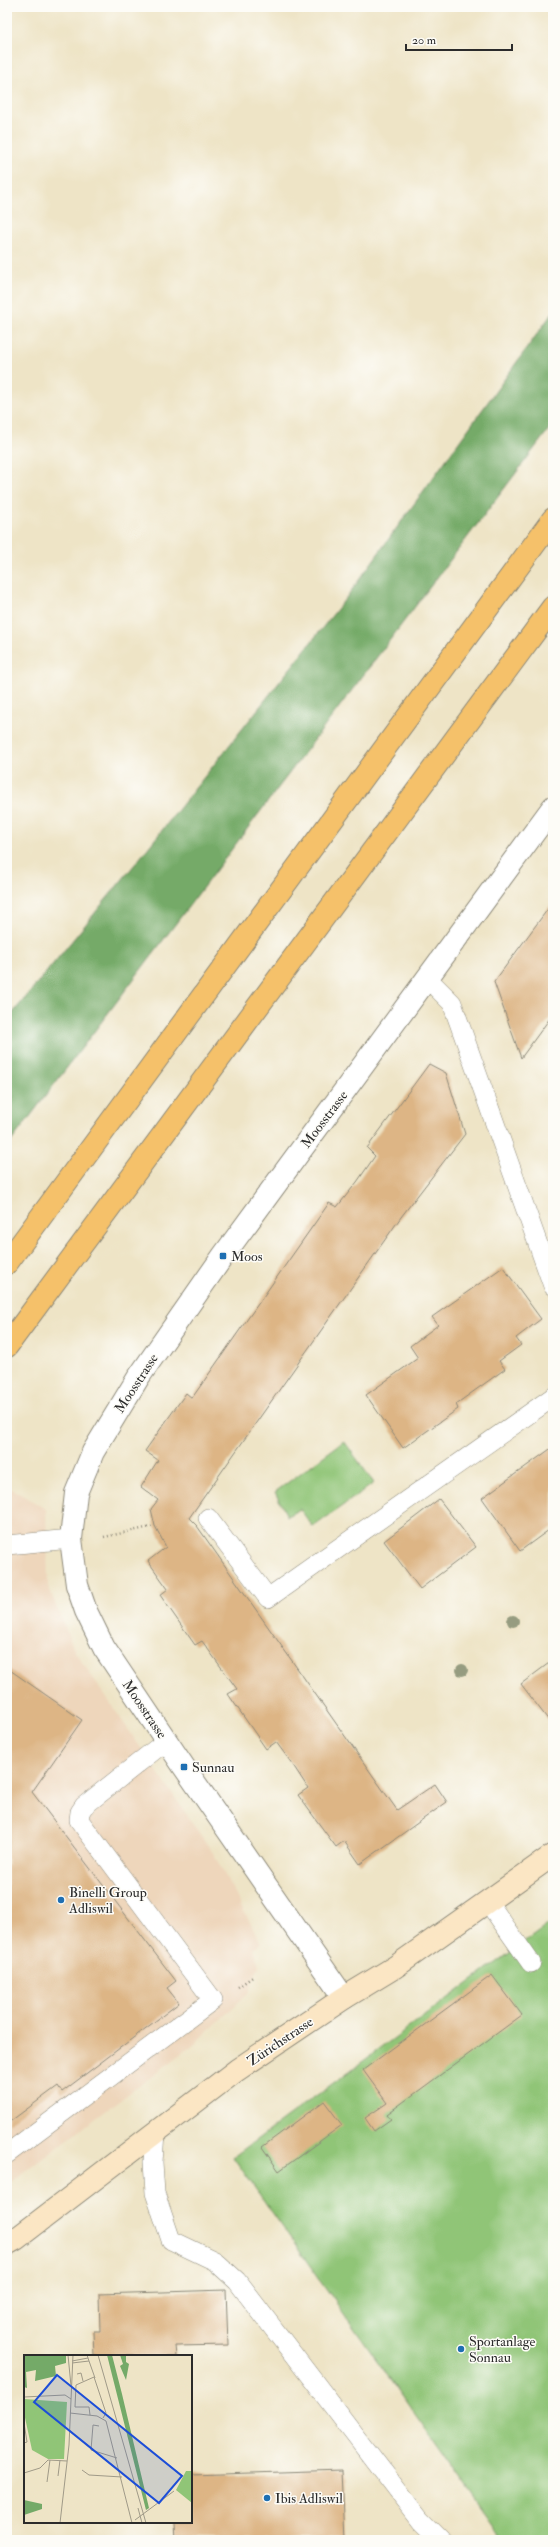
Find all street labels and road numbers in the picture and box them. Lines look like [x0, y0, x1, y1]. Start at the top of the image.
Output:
street label: Moosstrasse [297, 1087, 352, 1151]
street label: Moosstrasse [111, 1350, 162, 1416]
street label: Moosstrasse [119, 1677, 171, 1742]
street label: Zürichstrasse [244, 2013, 316, 2070]

